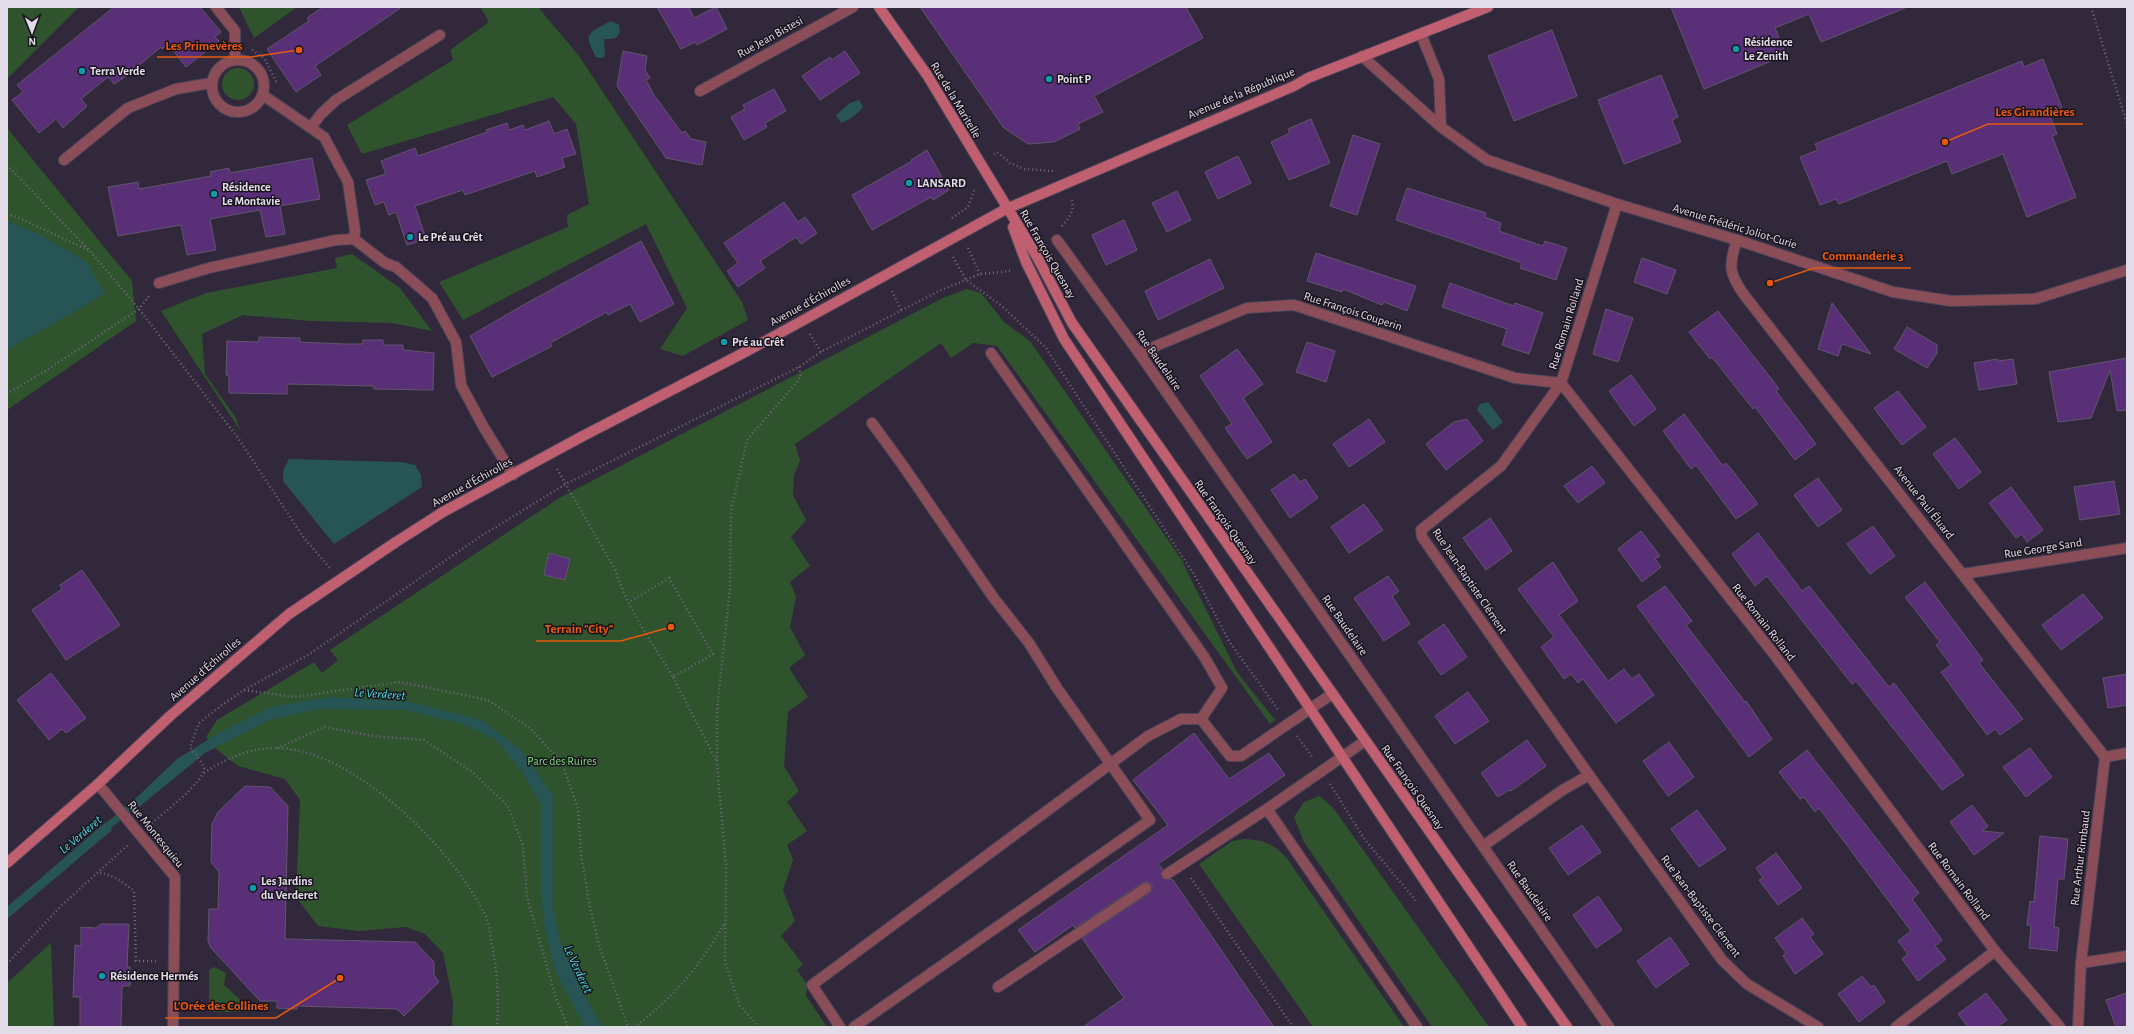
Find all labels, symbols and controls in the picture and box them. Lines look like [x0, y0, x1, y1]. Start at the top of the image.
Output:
north arrow [12, 12, 52, 52]
street label: Rue Jean Bistesi [735, 14, 805, 60]
callout: Les Primevères [157, 32, 251, 57]
text: N [28, 36, 36, 47]
place label: Résidence Le Zenith [1744, 36, 1793, 62]
text: Les Primevères [165, 40, 243, 53]
marker: Résidence Le Zenith [1731, 44, 1741, 54]
street label: Rue de la Maritelle [929, 60, 983, 140]
place label: Terra Verde [90, 65, 145, 77]
street label: Avenue de la République [1186, 65, 1296, 121]
marker: Terra Verde [77, 66, 87, 76]
place label: Point P [1057, 73, 1092, 85]
marker: Point P [1044, 74, 1054, 84]
callout: Les Girandières [1988, 99, 2083, 124]
text: Les Girandières [1995, 106, 2075, 119]
place label: LANSARD [917, 177, 966, 189]
marker: LANSARD [904, 178, 914, 188]
place label: Résidence Le Montavie [222, 181, 280, 207]
marker: Résidence Le Montavie [209, 189, 219, 199]
street label: Avenue Frédéric Joliot-Curie [1672, 201, 1798, 251]
street label: Rue François Quesnay [1017, 207, 1078, 301]
place label: Le Pré au Crêt [418, 231, 483, 243]
marker: Le Pré au Crêt [405, 232, 415, 242]
callout: Commanderie 3 [1814, 243, 1911, 268]
text: Commanderie 3 [1822, 250, 1904, 263]
street label: Avenue d'Échirolles [767, 273, 852, 328]
street label: Rue Romain Rolland [1546, 277, 1586, 371]
street label: Rue François Couperin [1302, 289, 1404, 333]
street label: Rue Baudelaire [1134, 328, 1184, 392]
place label: Pré au Crêt [732, 336, 784, 348]
marker: Pré au Crêt [719, 337, 729, 347]
street label: Avenue d'Échirolles [429, 454, 514, 509]
street label: Avenue Paul Éluard [1892, 462, 1957, 541]
street label: Rue François Quesnay [1191, 477, 1260, 567]
street label: Rue Jean-Baptiste Clément [1430, 526, 1510, 636]
street label: Rue George Sand [2003, 536, 2083, 560]
street label: Rue Romain Rolland [1730, 581, 1798, 663]
street label: Rue Baudelaire [1320, 593, 1370, 657]
callout: Terrain "City" [536, 616, 621, 641]
text: Terrain "City" [545, 623, 614, 636]
street label: Avenue d'Échirolles [166, 634, 243, 703]
water label: Le Verderet [354, 686, 407, 703]
street label: Rue François Quesnay [1378, 742, 1447, 832]
park label: Parc des Ruires [527, 755, 597, 767]
street label: Rue Montesquieu [126, 798, 186, 870]
street label: Rue Arthur Rimbaud [2068, 810, 2092, 906]
water label: Le Verderet [57, 813, 105, 857]
street label: Rue Romain Rolland [1926, 840, 1992, 922]
street label: Rue Jean-Baptiste Clément [1659, 853, 1743, 959]
street label: Rue Baudelaire [1505, 859, 1555, 923]
place label: Les Jardins du Verderet [261, 875, 318, 901]
marker: Les Jardins du Verderet [248, 883, 258, 893]
water label: Le Verderet [561, 944, 595, 996]
place label: Résidence Hermés [110, 970, 199, 982]
marker: Résidence Hermés [97, 971, 107, 981]
callout: L'Orée des Collines [165, 993, 276, 1018]
text: L'Orée des Collines [173, 1000, 269, 1013]

